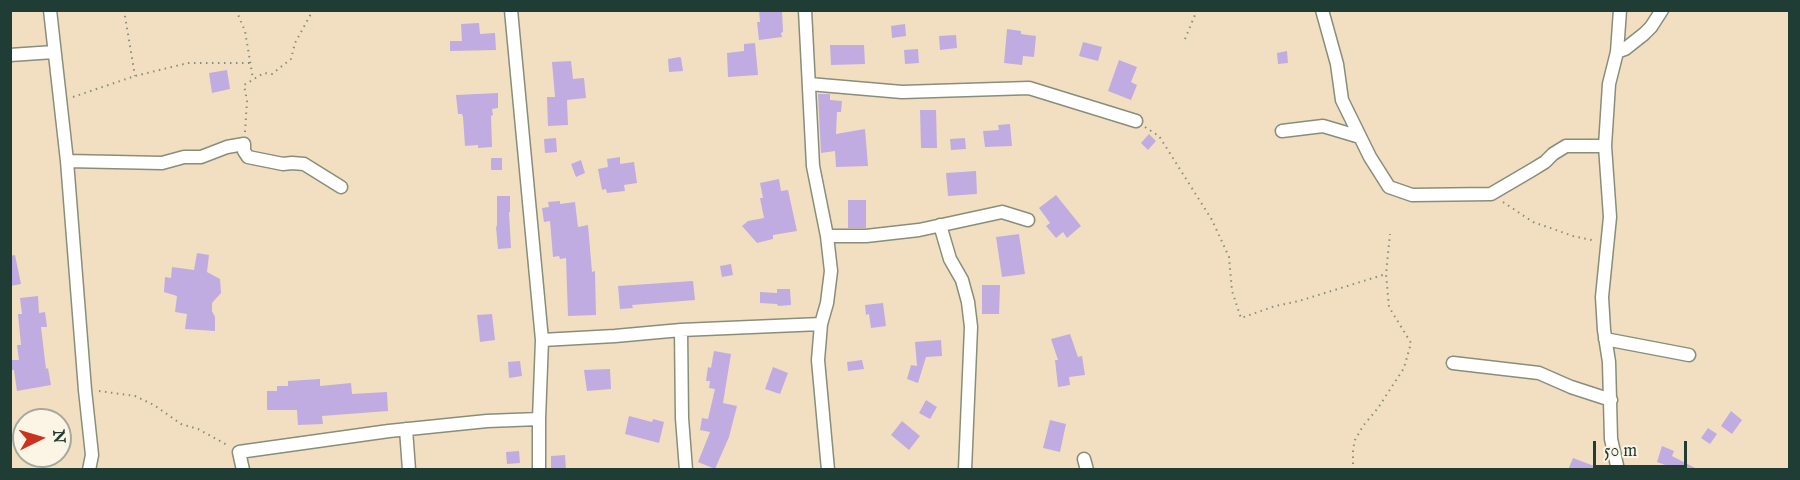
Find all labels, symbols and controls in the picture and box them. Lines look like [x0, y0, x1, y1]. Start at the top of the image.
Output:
north arrow [12, 408, 72, 468]
text: N [47, 429, 69, 444]
scale bar [1596, 429, 1690, 467]
text: 50 m [1604, 440, 1637, 463]

